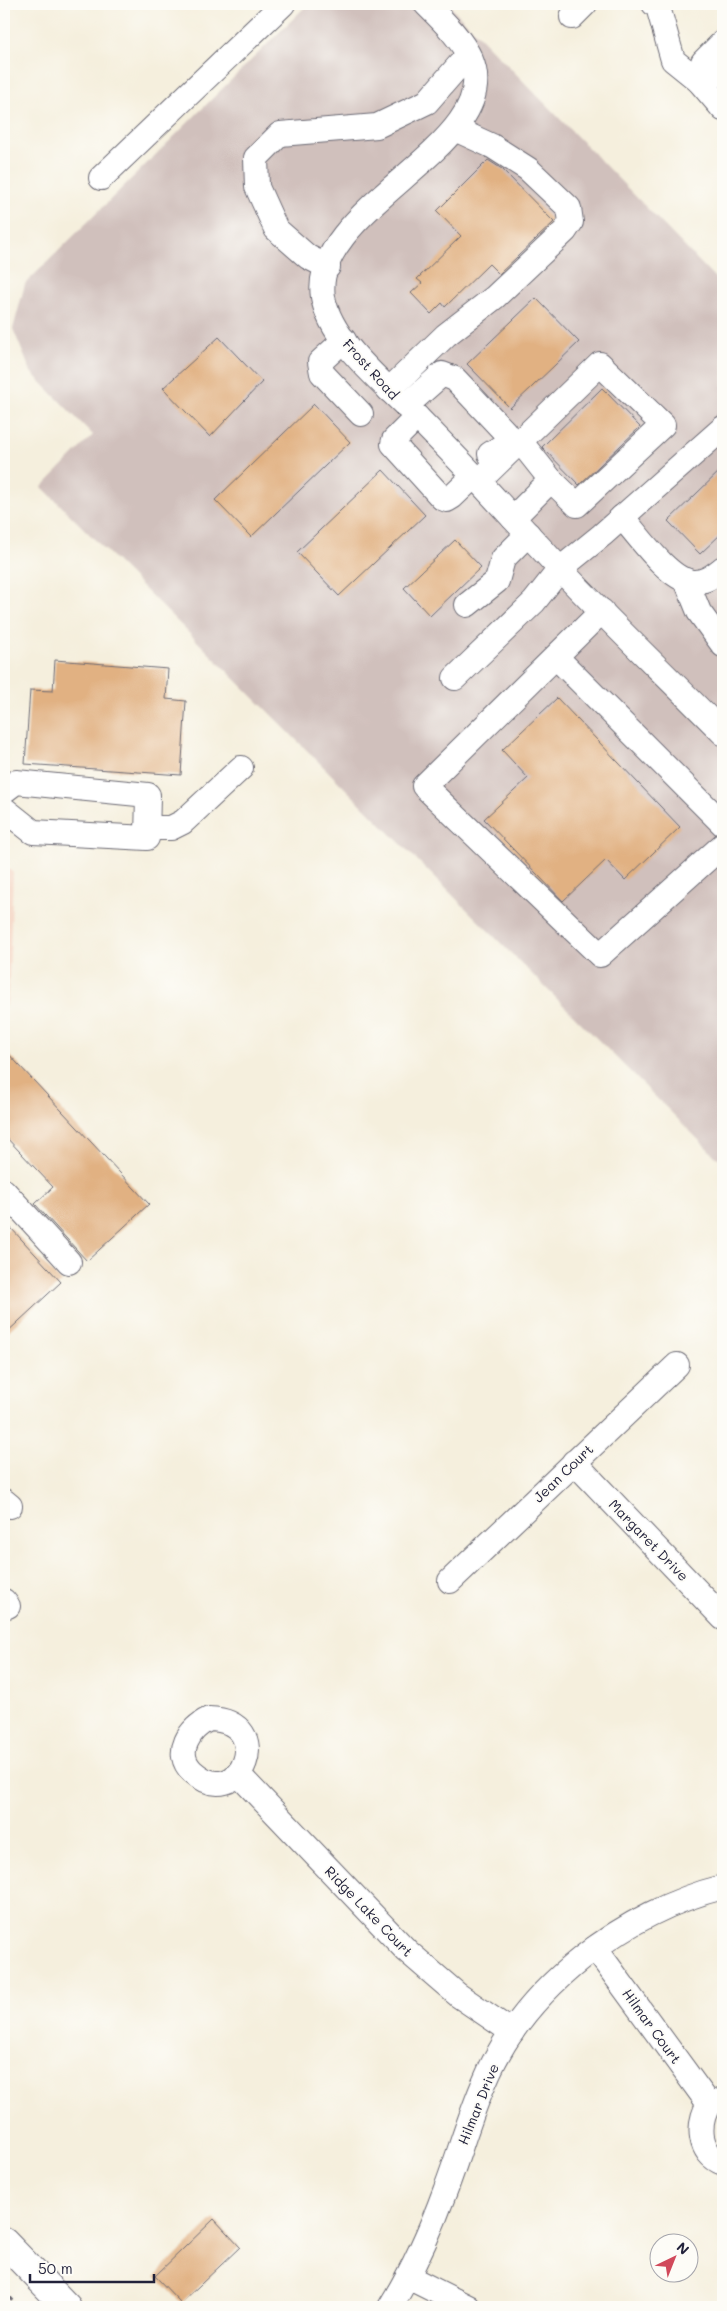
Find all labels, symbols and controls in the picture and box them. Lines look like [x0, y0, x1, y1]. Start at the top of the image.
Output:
street label: Frost Road [339, 335, 403, 403]
street label: Jean Court [529, 1440, 597, 1506]
street label: Margaret Drive [605, 1495, 693, 1585]
street label: Ridge Lake Court [321, 1862, 417, 1960]
street label: Hilmar Court [618, 1985, 686, 2067]
street label: Hilmar Drive [453, 2060, 503, 2148]
north arrow [650, 2234, 700, 2284]
text: N [673, 2238, 694, 2259]
scale bar [30, 2251, 154, 2283]
text: 50 m [38, 2258, 73, 2278]

